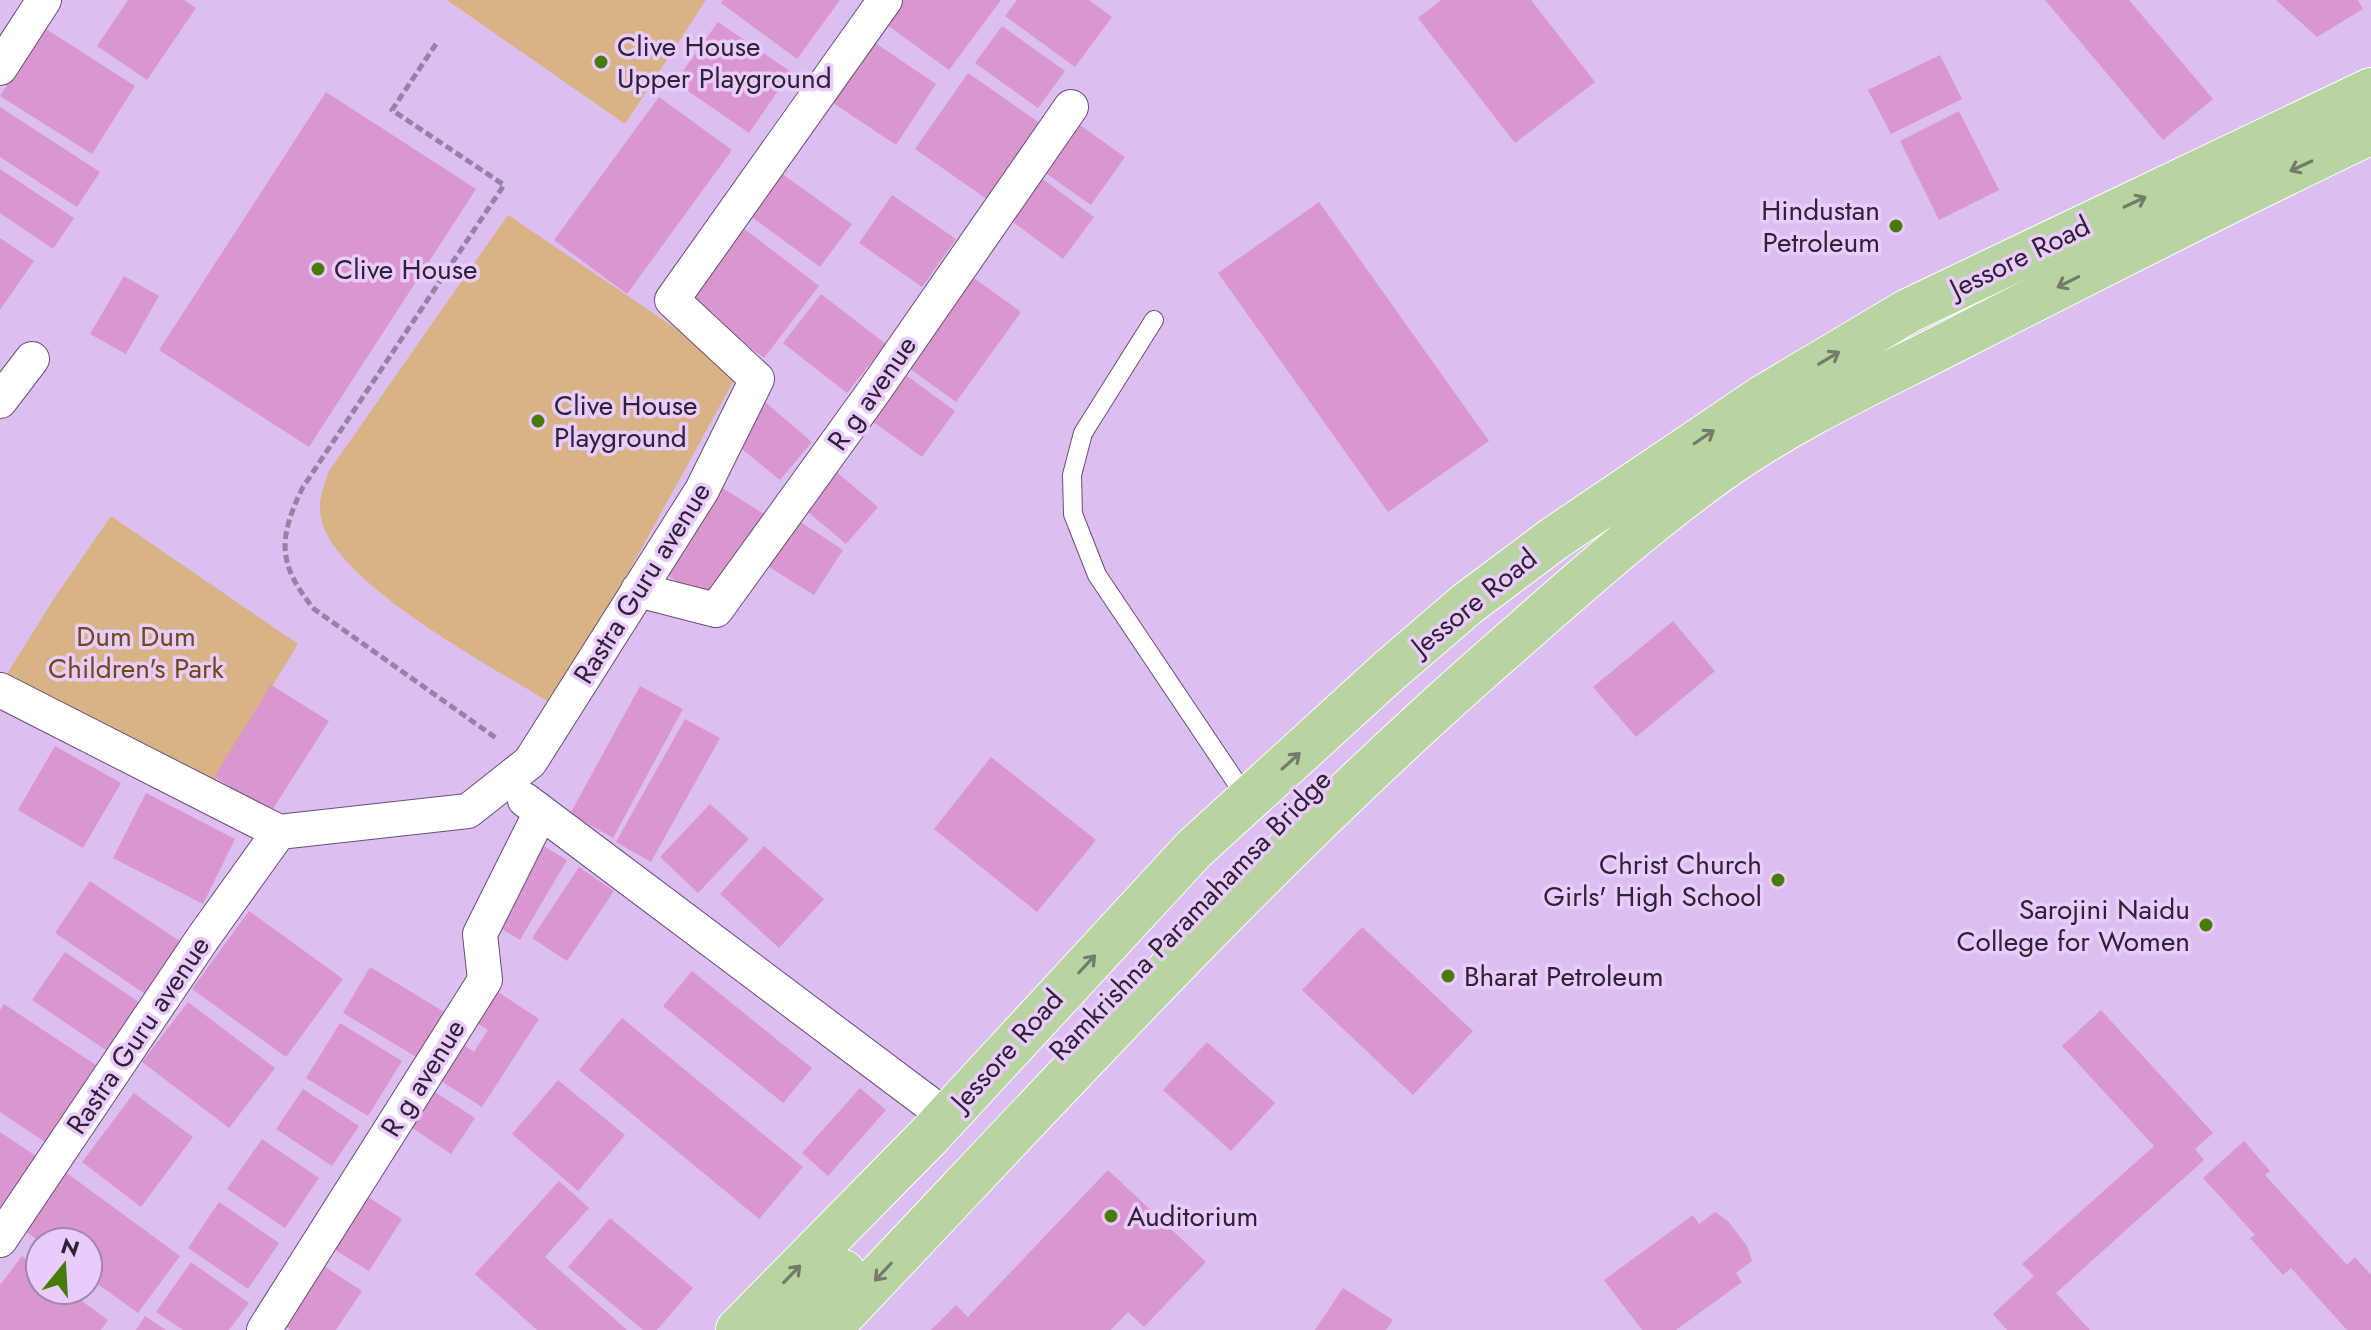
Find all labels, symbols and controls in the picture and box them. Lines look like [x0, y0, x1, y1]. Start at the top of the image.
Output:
place label: Clive House Upper Playground [617, 26, 832, 99]
marker: Clive House Upper Playground [592, 53, 610, 71]
one-way arrow [2289, 159, 2313, 174]
place label: Hindustan Petroleum [1761, 190, 1880, 263]
one-way arrow [2123, 194, 2147, 209]
street label: Jessore Road [1939, 205, 2097, 310]
marker: Hindustan Petroleum [1887, 217, 1905, 235]
place label: Clive House [334, 249, 477, 290]
marker: Clive House [309, 260, 327, 278]
one-way arrow [2056, 275, 2080, 290]
street label: R g avenue [817, 327, 927, 459]
one-way arrow [1817, 350, 1840, 366]
place label: Clive House Playground [554, 385, 697, 458]
marker: Clive House Playground [529, 412, 547, 430]
one-way arrow [1693, 428, 1715, 445]
street label: Rastra Guru avenue [563, 474, 721, 692]
street label: Jessore Road [1399, 538, 1546, 668]
park label: Dum Dum Children's Park [48, 616, 225, 689]
one-way arrow [1281, 751, 1301, 770]
street label: Ramkrishna Paramahamsa Bridge [1039, 760, 1341, 1070]
place label: Christ Church Girls' High School [1543, 844, 1762, 917]
marker: Christ Church Girls' High School [1769, 871, 1787, 889]
place label: Sarojini Naidu College for Women [1956, 889, 2190, 962]
marker: Sarojini Naidu College for Women [2197, 916, 2215, 934]
street label: Rastra Guru avenue [56, 928, 220, 1142]
one-way arrow [1077, 954, 1095, 974]
place label: Bharat Petroleum [1464, 956, 1664, 997]
marker: Bharat Petroleum [1439, 967, 1457, 985]
street label: Jessore Road [938, 980, 1073, 1123]
street label: R g avenue [371, 1011, 475, 1145]
place label: Auditorium [1127, 1196, 1258, 1237]
marker: Auditorium [1102, 1207, 1120, 1225]
north arrow [24, 1226, 104, 1306]
text: N [57, 1229, 83, 1265]
one-way arrow [873, 1262, 892, 1282]
one-way arrow [783, 1264, 802, 1284]

